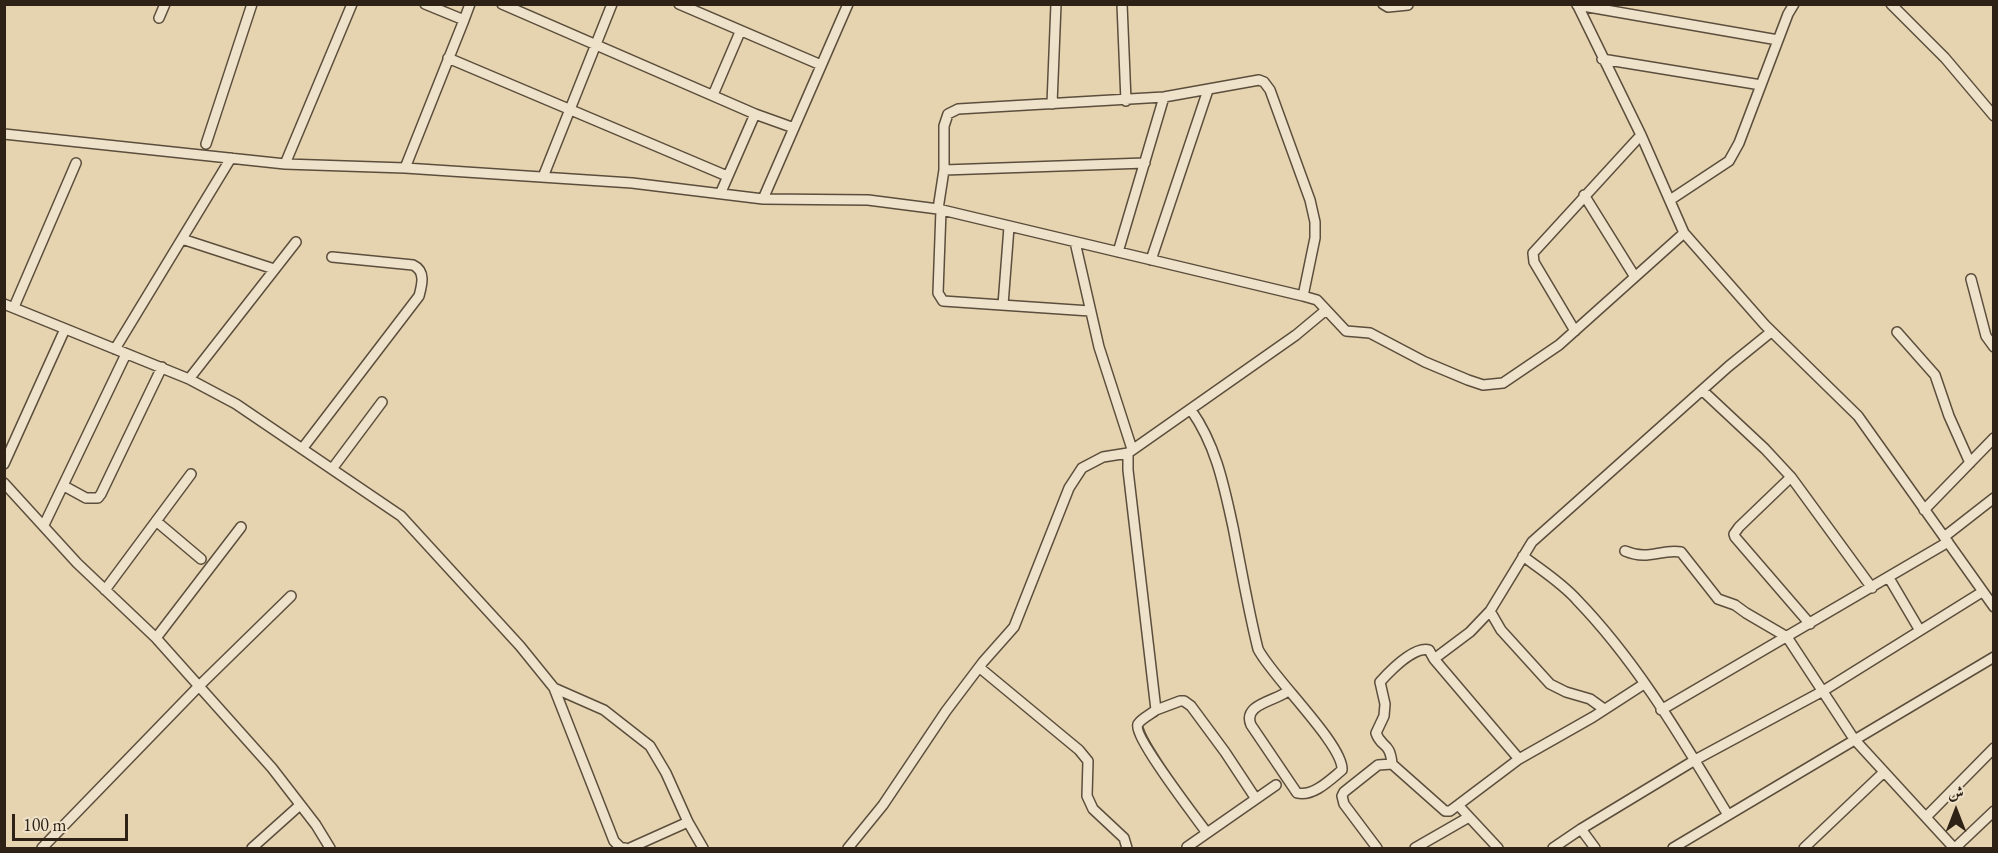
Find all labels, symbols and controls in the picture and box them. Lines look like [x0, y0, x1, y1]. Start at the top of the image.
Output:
north arrow [1926, 781, 1986, 841]
text: ش [1948, 782, 1964, 803]
scale bar [15, 802, 130, 840]
text: 100 m [23, 813, 67, 836]

